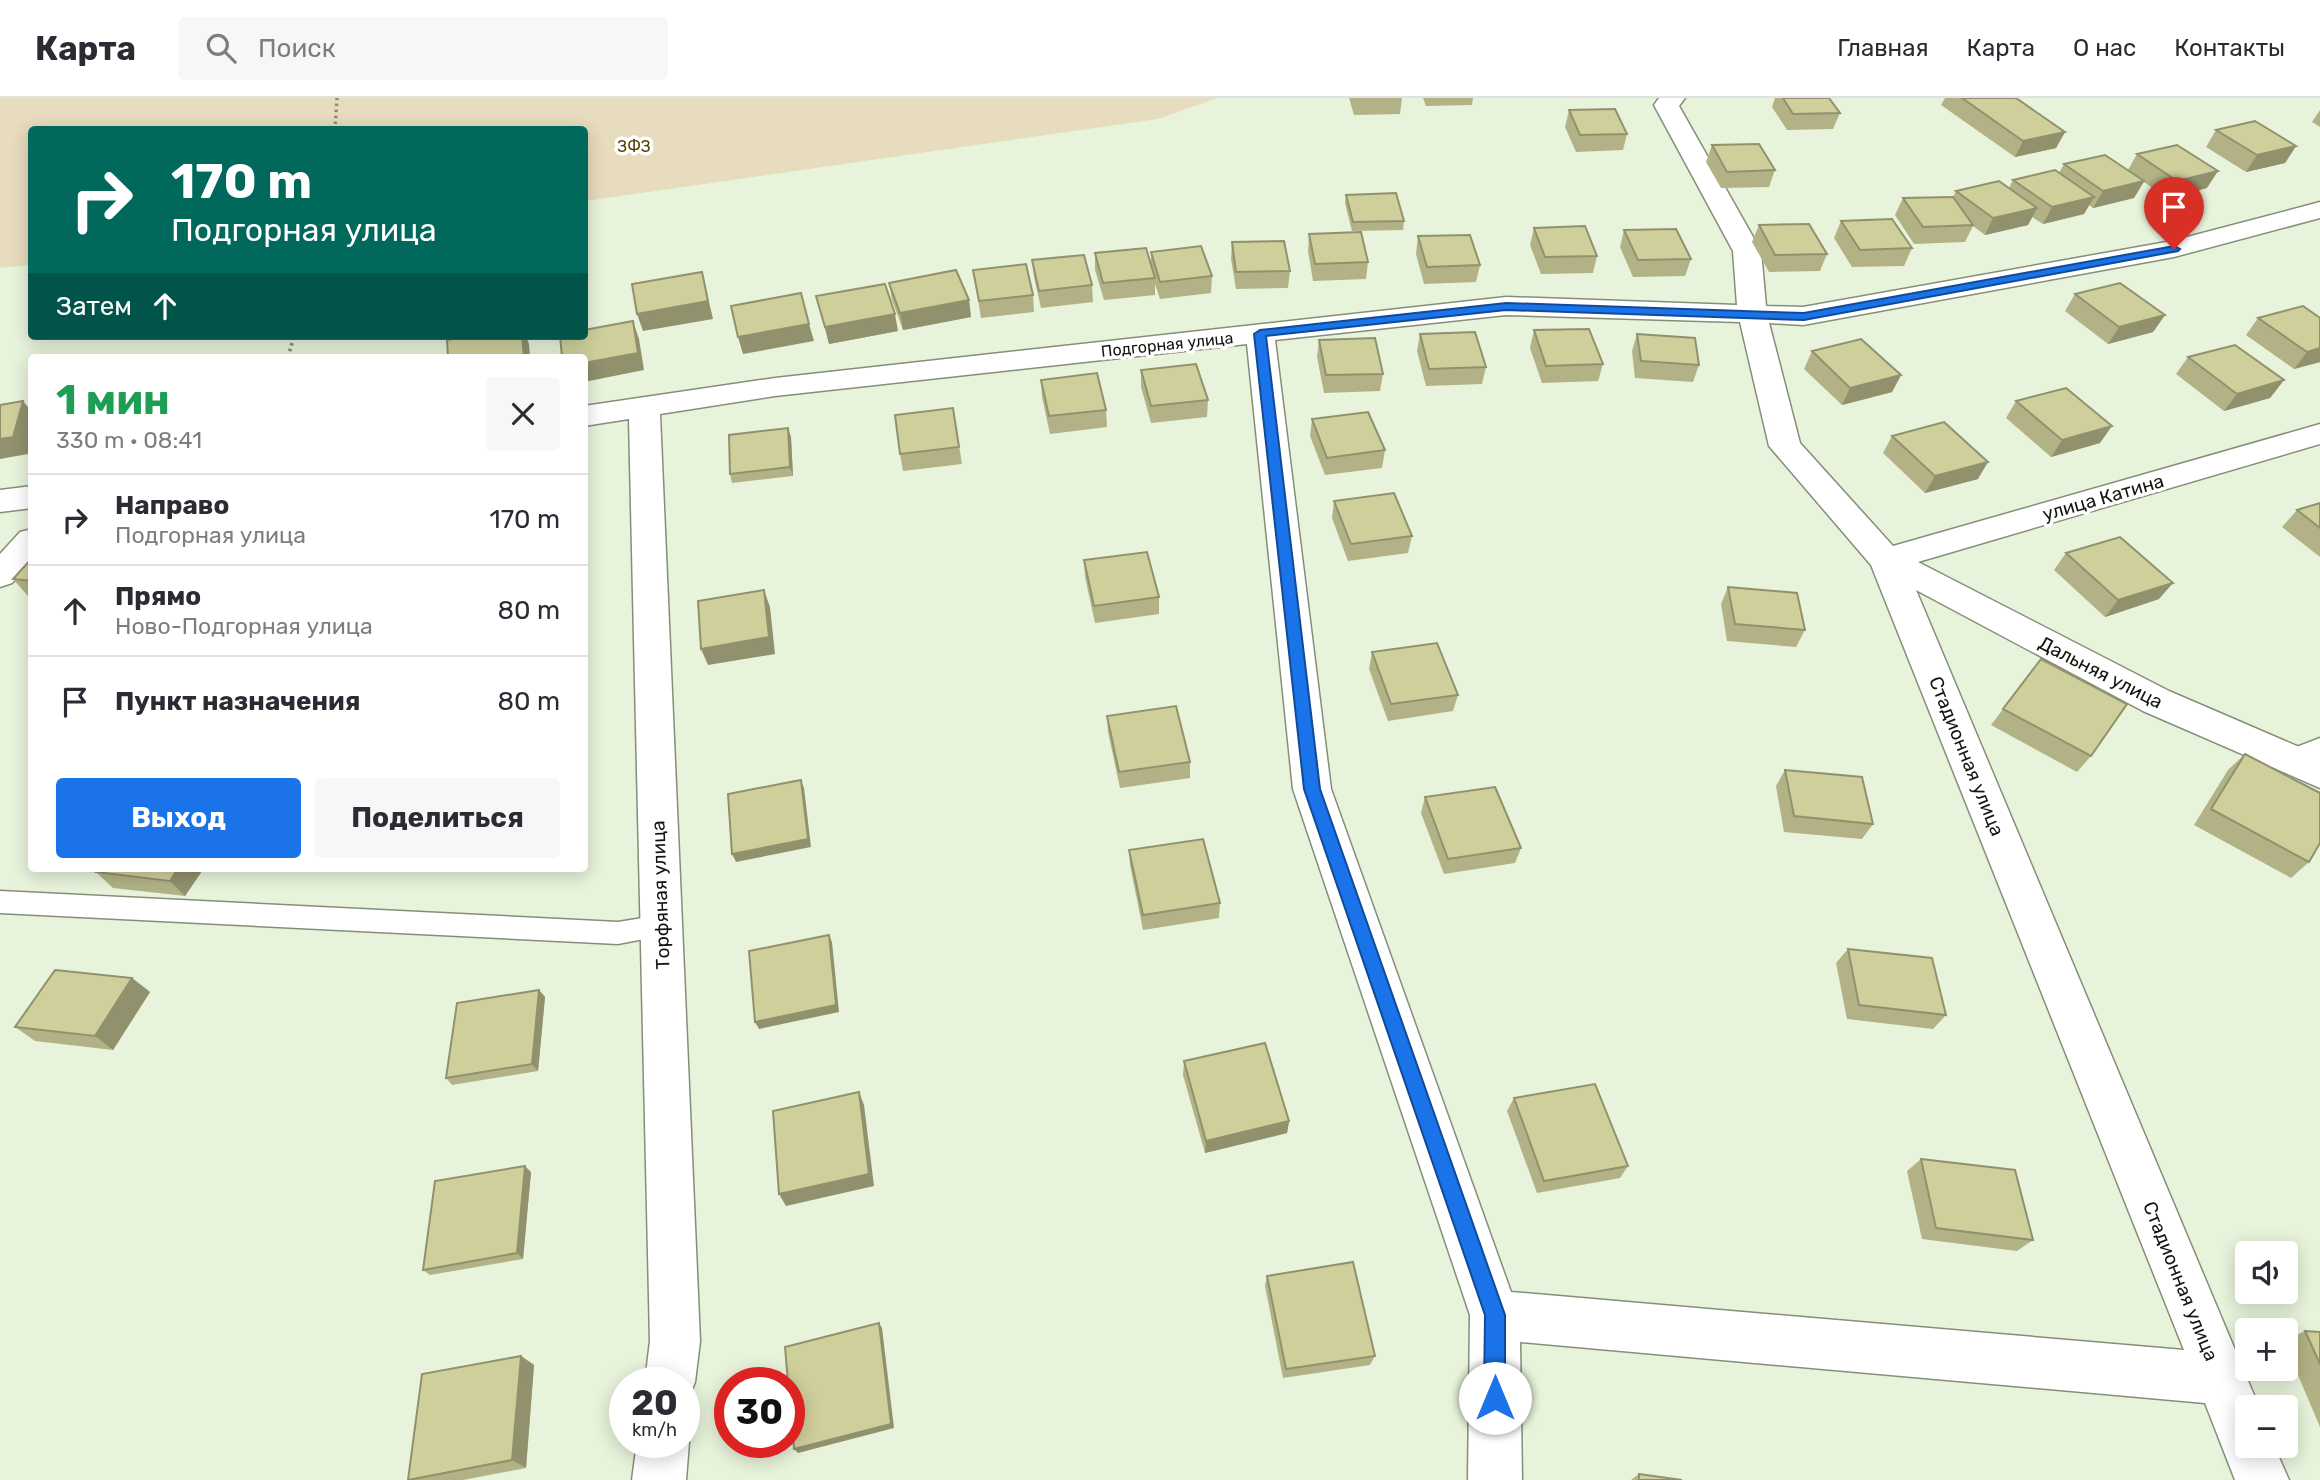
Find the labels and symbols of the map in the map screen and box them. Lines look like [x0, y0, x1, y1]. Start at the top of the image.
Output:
park label: ЗФЗ [617, 137, 651, 156]
pin [2144, 177, 2204, 249]
street label: Подгорная улица [1100, 328, 1234, 361]
street label: улица Катина [2040, 469, 2167, 526]
street label: Дальняя улица [2035, 631, 2167, 714]
street label: Стадионная улица [1924, 673, 2009, 839]
street label: Торфяная улица [646, 820, 675, 970]
street label: Стадионная улица [2138, 1198, 2223, 1364]
position arrow [1458, 1361, 1532, 1435]
speed limit sign: 30 [714, 1367, 805, 1458]

